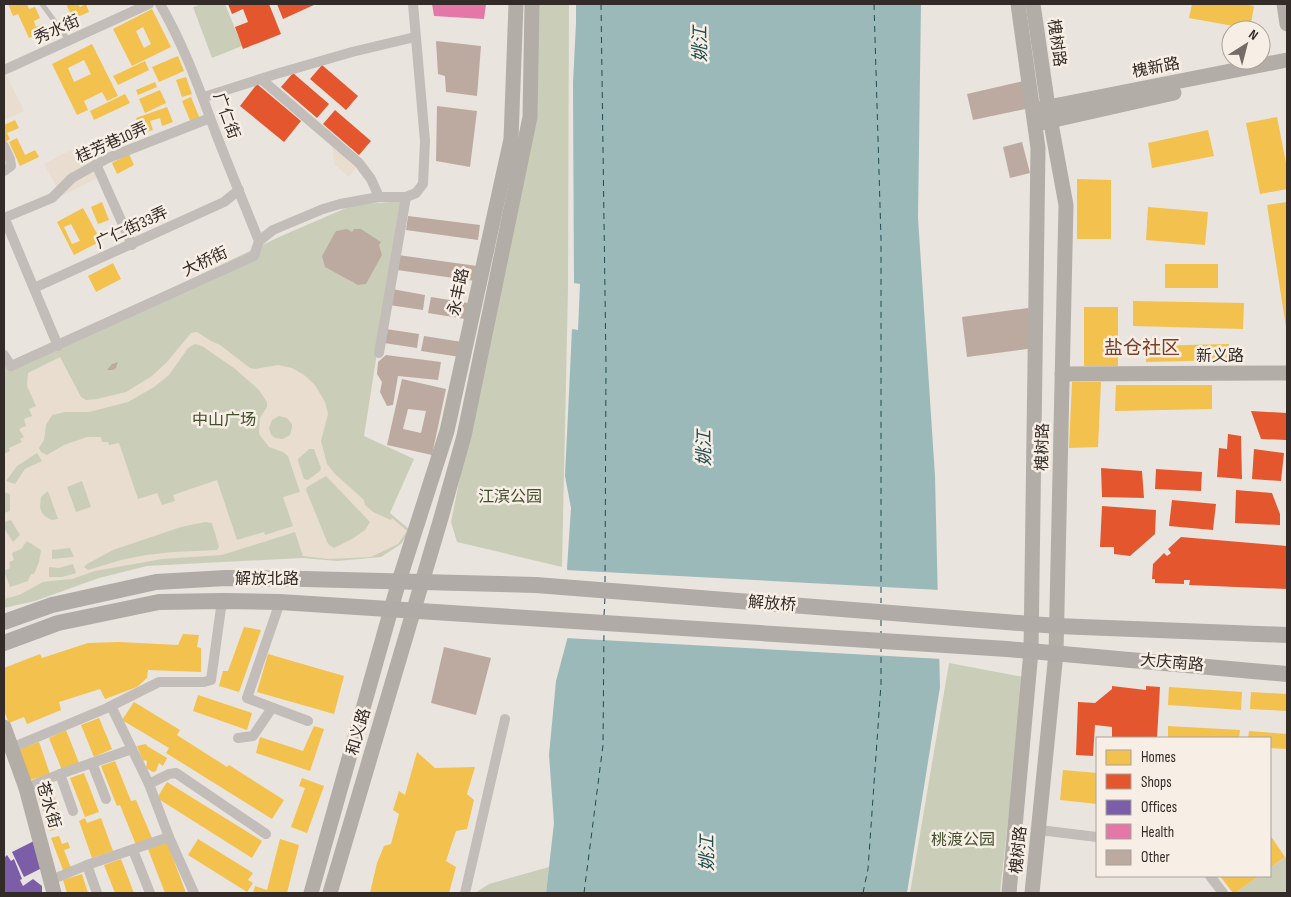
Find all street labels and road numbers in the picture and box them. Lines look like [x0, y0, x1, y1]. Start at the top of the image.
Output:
street label: 秀水街 [31, 12, 83, 48]
street label: 槐树路 [1043, 18, 1069, 68]
street label: 槐新路 [1131, 54, 1181, 82]
street label: 广仁街 [209, 90, 243, 142]
street label: 桂芳巷10弄 [73, 119, 151, 167]
street label: 广仁街33弄 [93, 203, 171, 253]
street label: 大桥街 [179, 243, 231, 281]
street label: 永丰路 [445, 267, 473, 317]
street label: 新义路 [1196, 347, 1244, 366]
street label: 槐树路 [1033, 423, 1053, 471]
street label: 解放北路 [235, 570, 299, 589]
street label: 解放桥 [747, 593, 797, 615]
street label: 大庆南路 [1139, 651, 1205, 675]
street label: 和义路 [343, 706, 375, 758]
street label: 苍水街 [32, 779, 64, 831]
street label: 槐树路 [1007, 825, 1031, 875]

